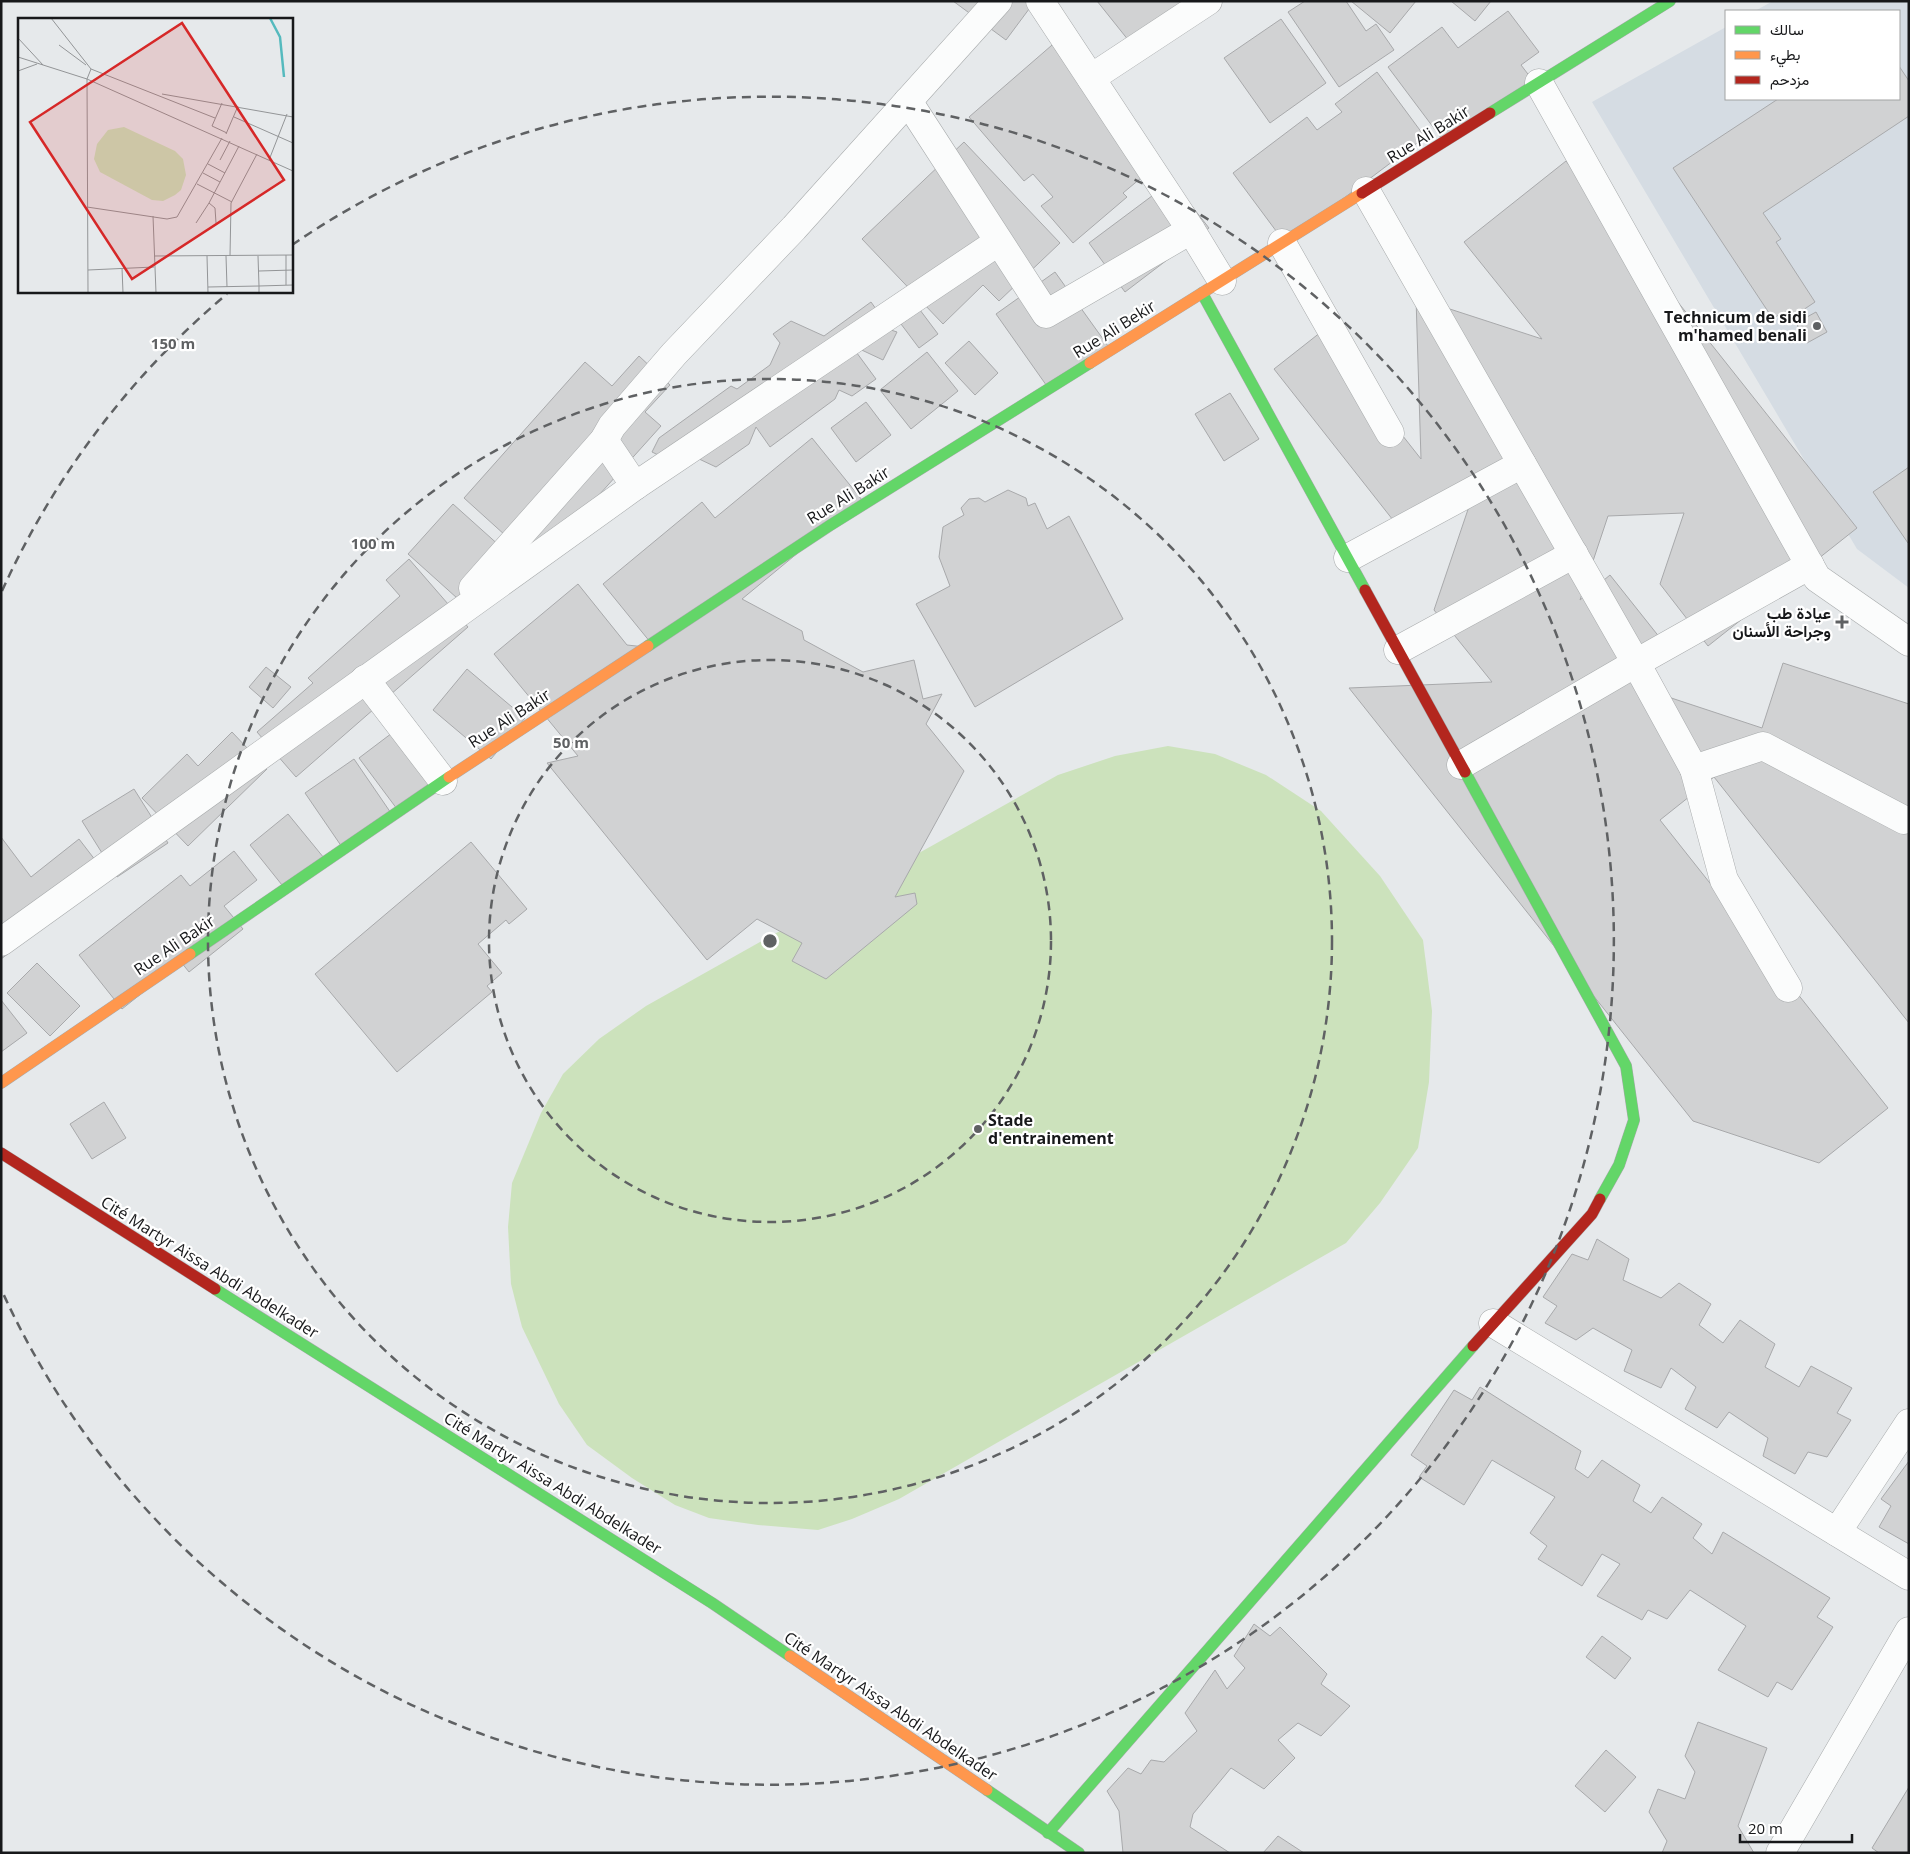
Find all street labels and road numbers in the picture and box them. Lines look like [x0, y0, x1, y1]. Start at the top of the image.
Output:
street label: Rue Ali Bakir [1383, 100, 1474, 168]
street label: Rue Ali Bekir [1069, 295, 1160, 363]
street label: Rue Ali Bakir [803, 461, 894, 529]
street label: Rue Ali Bakir [464, 683, 555, 753]
street label: Rue Ali Bakir [129, 910, 219, 980]
street label: Cité Martyr Aissa Abdi Abdelkader [97, 1191, 323, 1344]
street label: Cité Martyr Aissa Abdi Abdelkader [440, 1407, 666, 1560]
street label: Cité Martyr Aissa Abdi Abdelkader [780, 1626, 1002, 1786]

